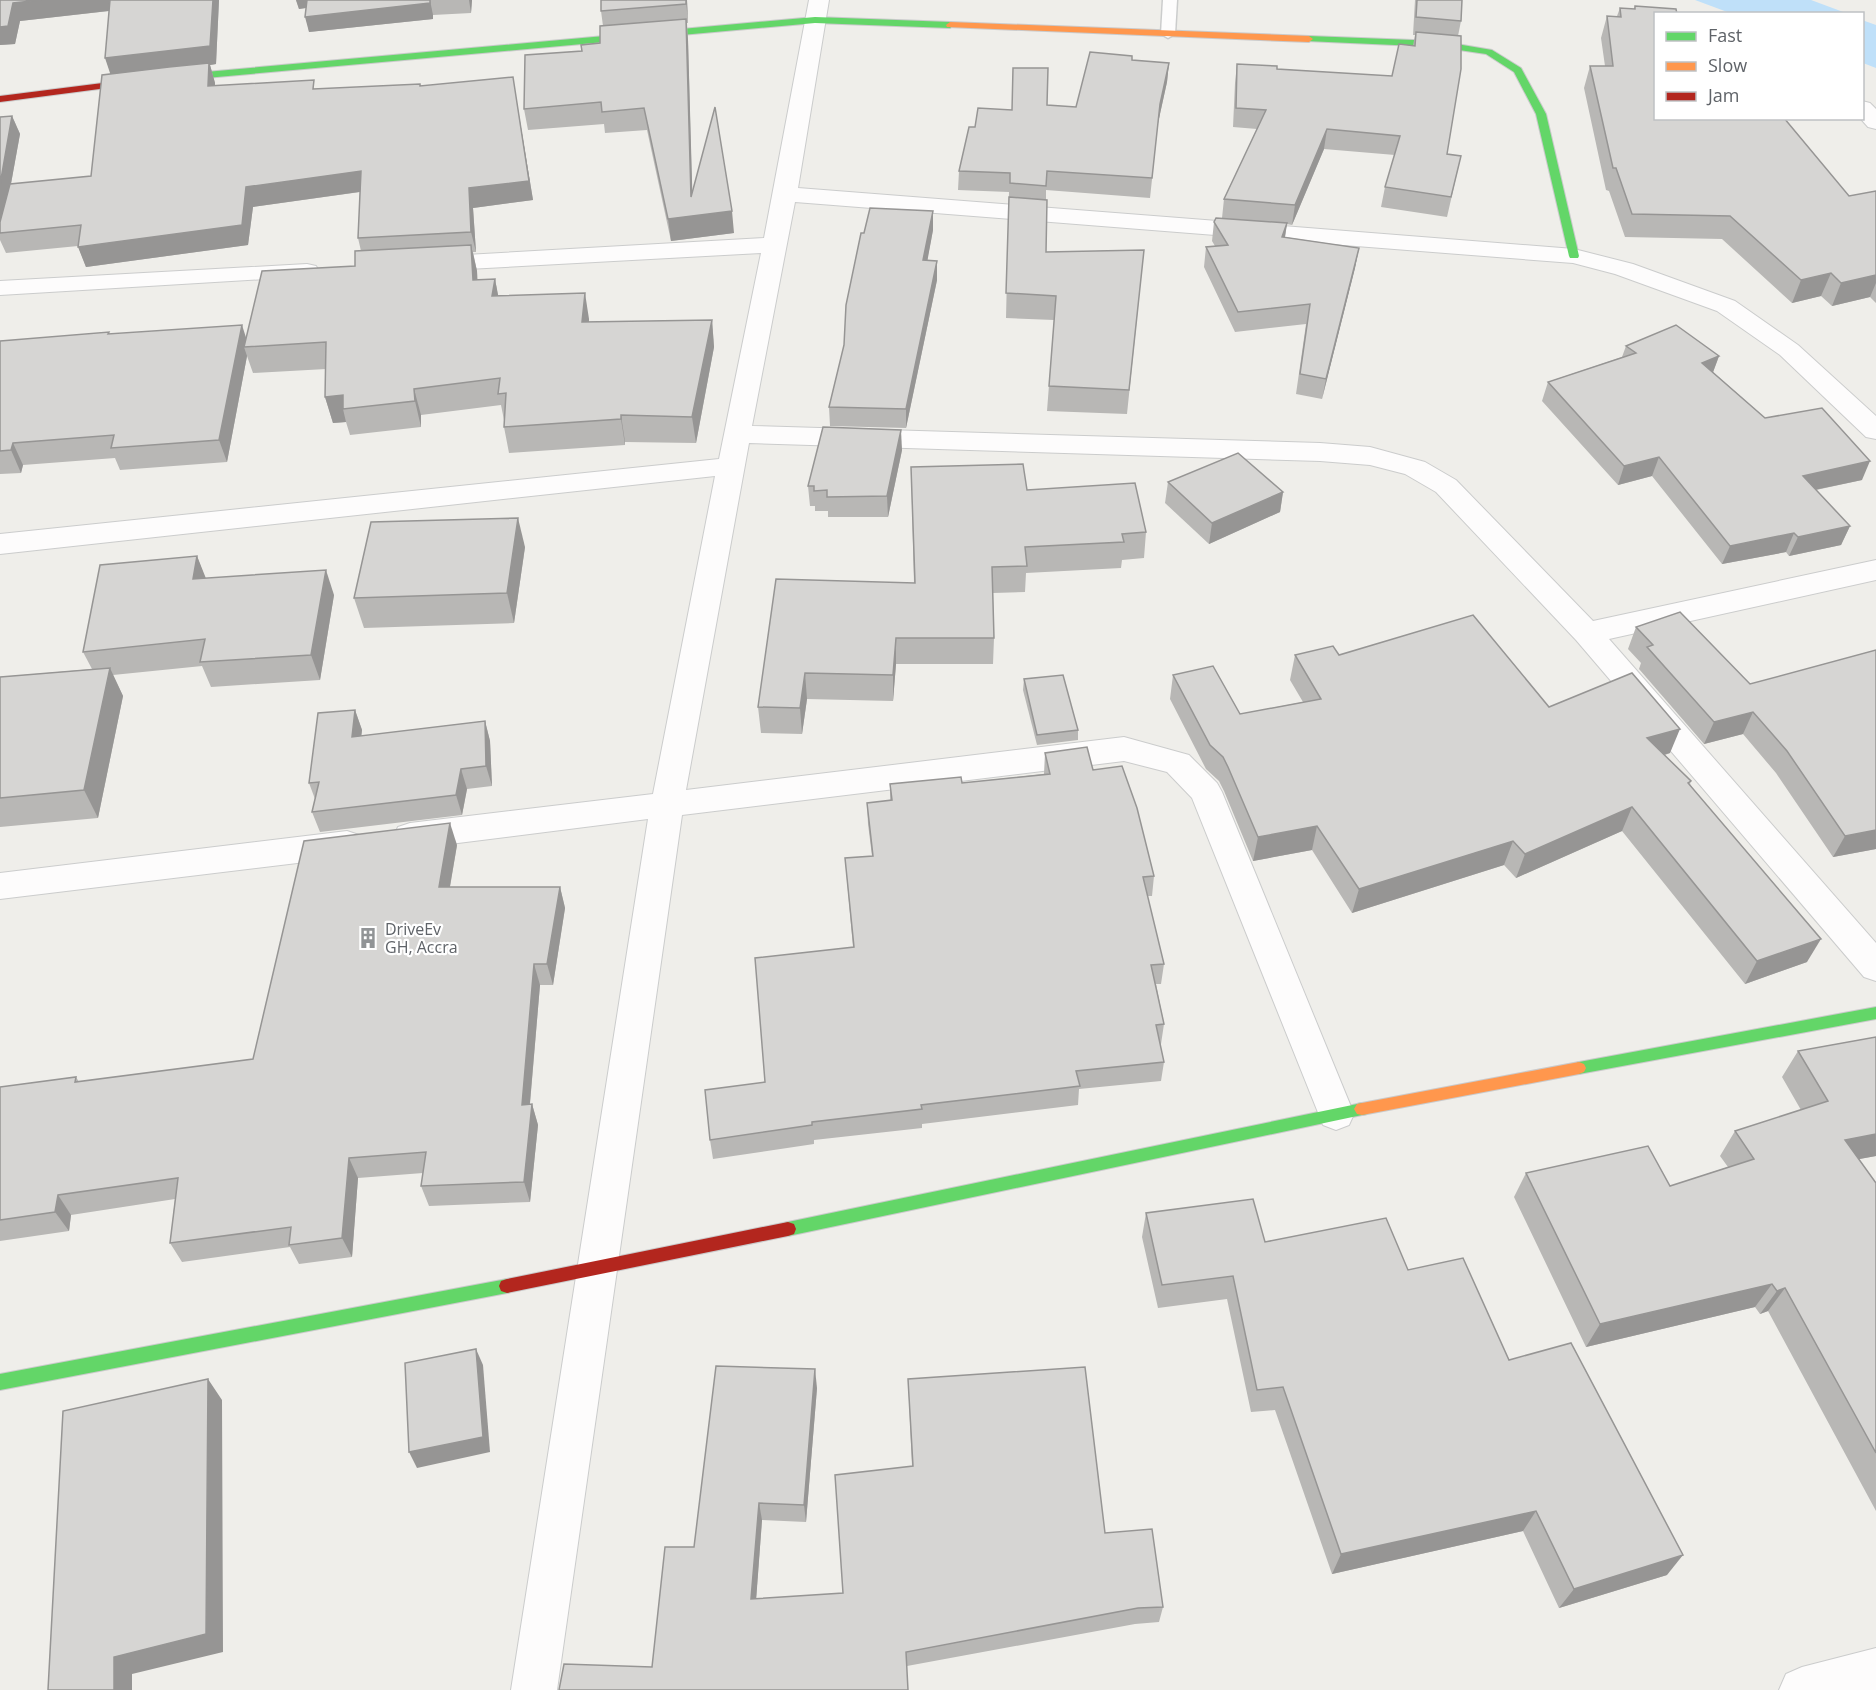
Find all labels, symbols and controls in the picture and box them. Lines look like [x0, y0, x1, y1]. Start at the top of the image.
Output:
legend [1654, 12, 1864, 120]
text: Fast [1708, 23, 1742, 47]
text: Slow [1708, 53, 1747, 77]
text: Jam [1706, 83, 1740, 107]
place label: DriveEv GH, Accra [385, 918, 458, 958]
building icon: DriveEv GH, Accra [356, 926, 380, 950]

